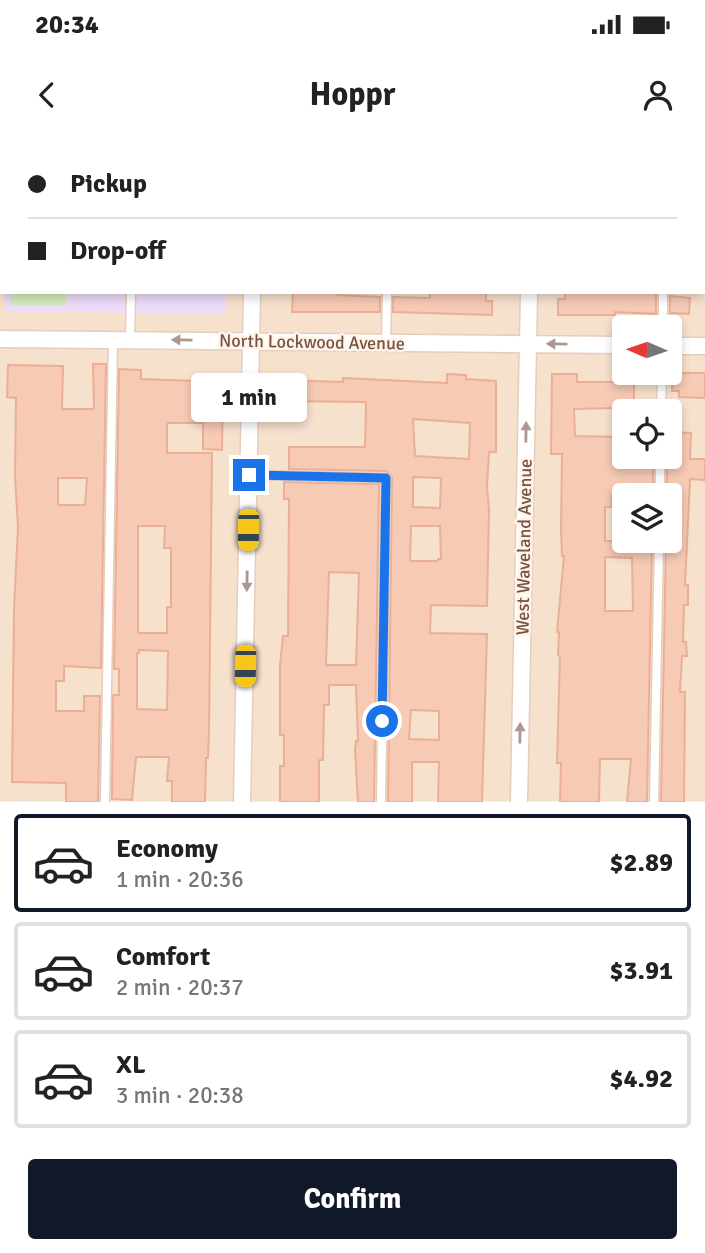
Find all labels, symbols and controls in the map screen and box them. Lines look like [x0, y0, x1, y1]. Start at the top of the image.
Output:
text: 20:34 [35, 9, 99, 41]
text: Hoppr [310, 75, 395, 114]
icon: back [28, 76, 66, 114]
icon: person [639, 76, 677, 114]
text: Pickup [70, 168, 147, 200]
text: Drop-off [70, 235, 166, 267]
north arrow [612, 315, 682, 385]
map controls [612, 315, 682, 553]
street label: North Lockwood Avenue [219, 329, 405, 355]
one-way arrow [171, 335, 193, 346]
one-way arrow [545, 338, 567, 350]
callout: 1 min [191, 373, 307, 422]
text: 1 min [221, 383, 277, 412]
button: locate [612, 399, 682, 469]
one-way arrow [520, 421, 532, 443]
route end [233, 459, 265, 491]
street label: West Waveland Avenue [511, 459, 537, 635]
button: layers [612, 483, 682, 553]
car [238, 509, 259, 551]
one-way arrow [241, 570, 253, 592]
car [235, 645, 256, 687]
route start [366, 705, 398, 737]
one-way arrow [515, 722, 526, 744]
icon: car [32, 832, 95, 895]
text: Economy [116, 833, 218, 865]
text: $2.89 [609, 847, 673, 879]
text: 1 min · 20:36 [116, 865, 244, 894]
icon: car [32, 940, 95, 1003]
text: Comfort [116, 941, 210, 973]
text: $3.91 [609, 955, 673, 987]
text: 2 min · 20:37 [116, 973, 244, 1002]
icon: car [32, 1048, 95, 1111]
text: XL [116, 1049, 146, 1081]
text: $4.92 [609, 1063, 673, 1095]
text: 3 min · 20:38 [116, 1081, 244, 1110]
button: Confirm [28, 1159, 677, 1239]

